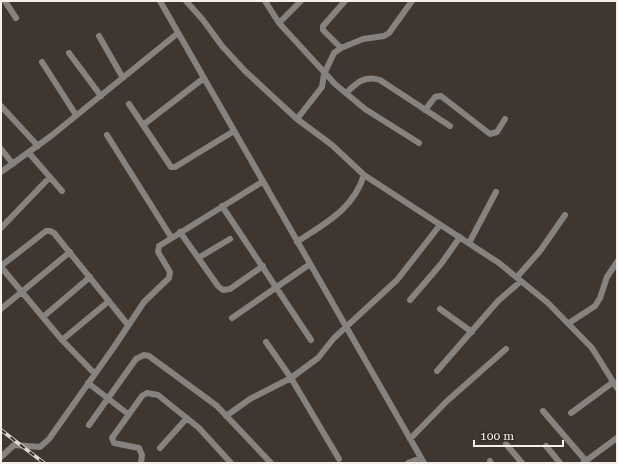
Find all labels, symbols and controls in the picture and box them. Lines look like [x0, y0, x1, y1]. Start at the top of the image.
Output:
scale bar [474, 422, 563, 448]
text: 100 m [480, 429, 514, 443]

